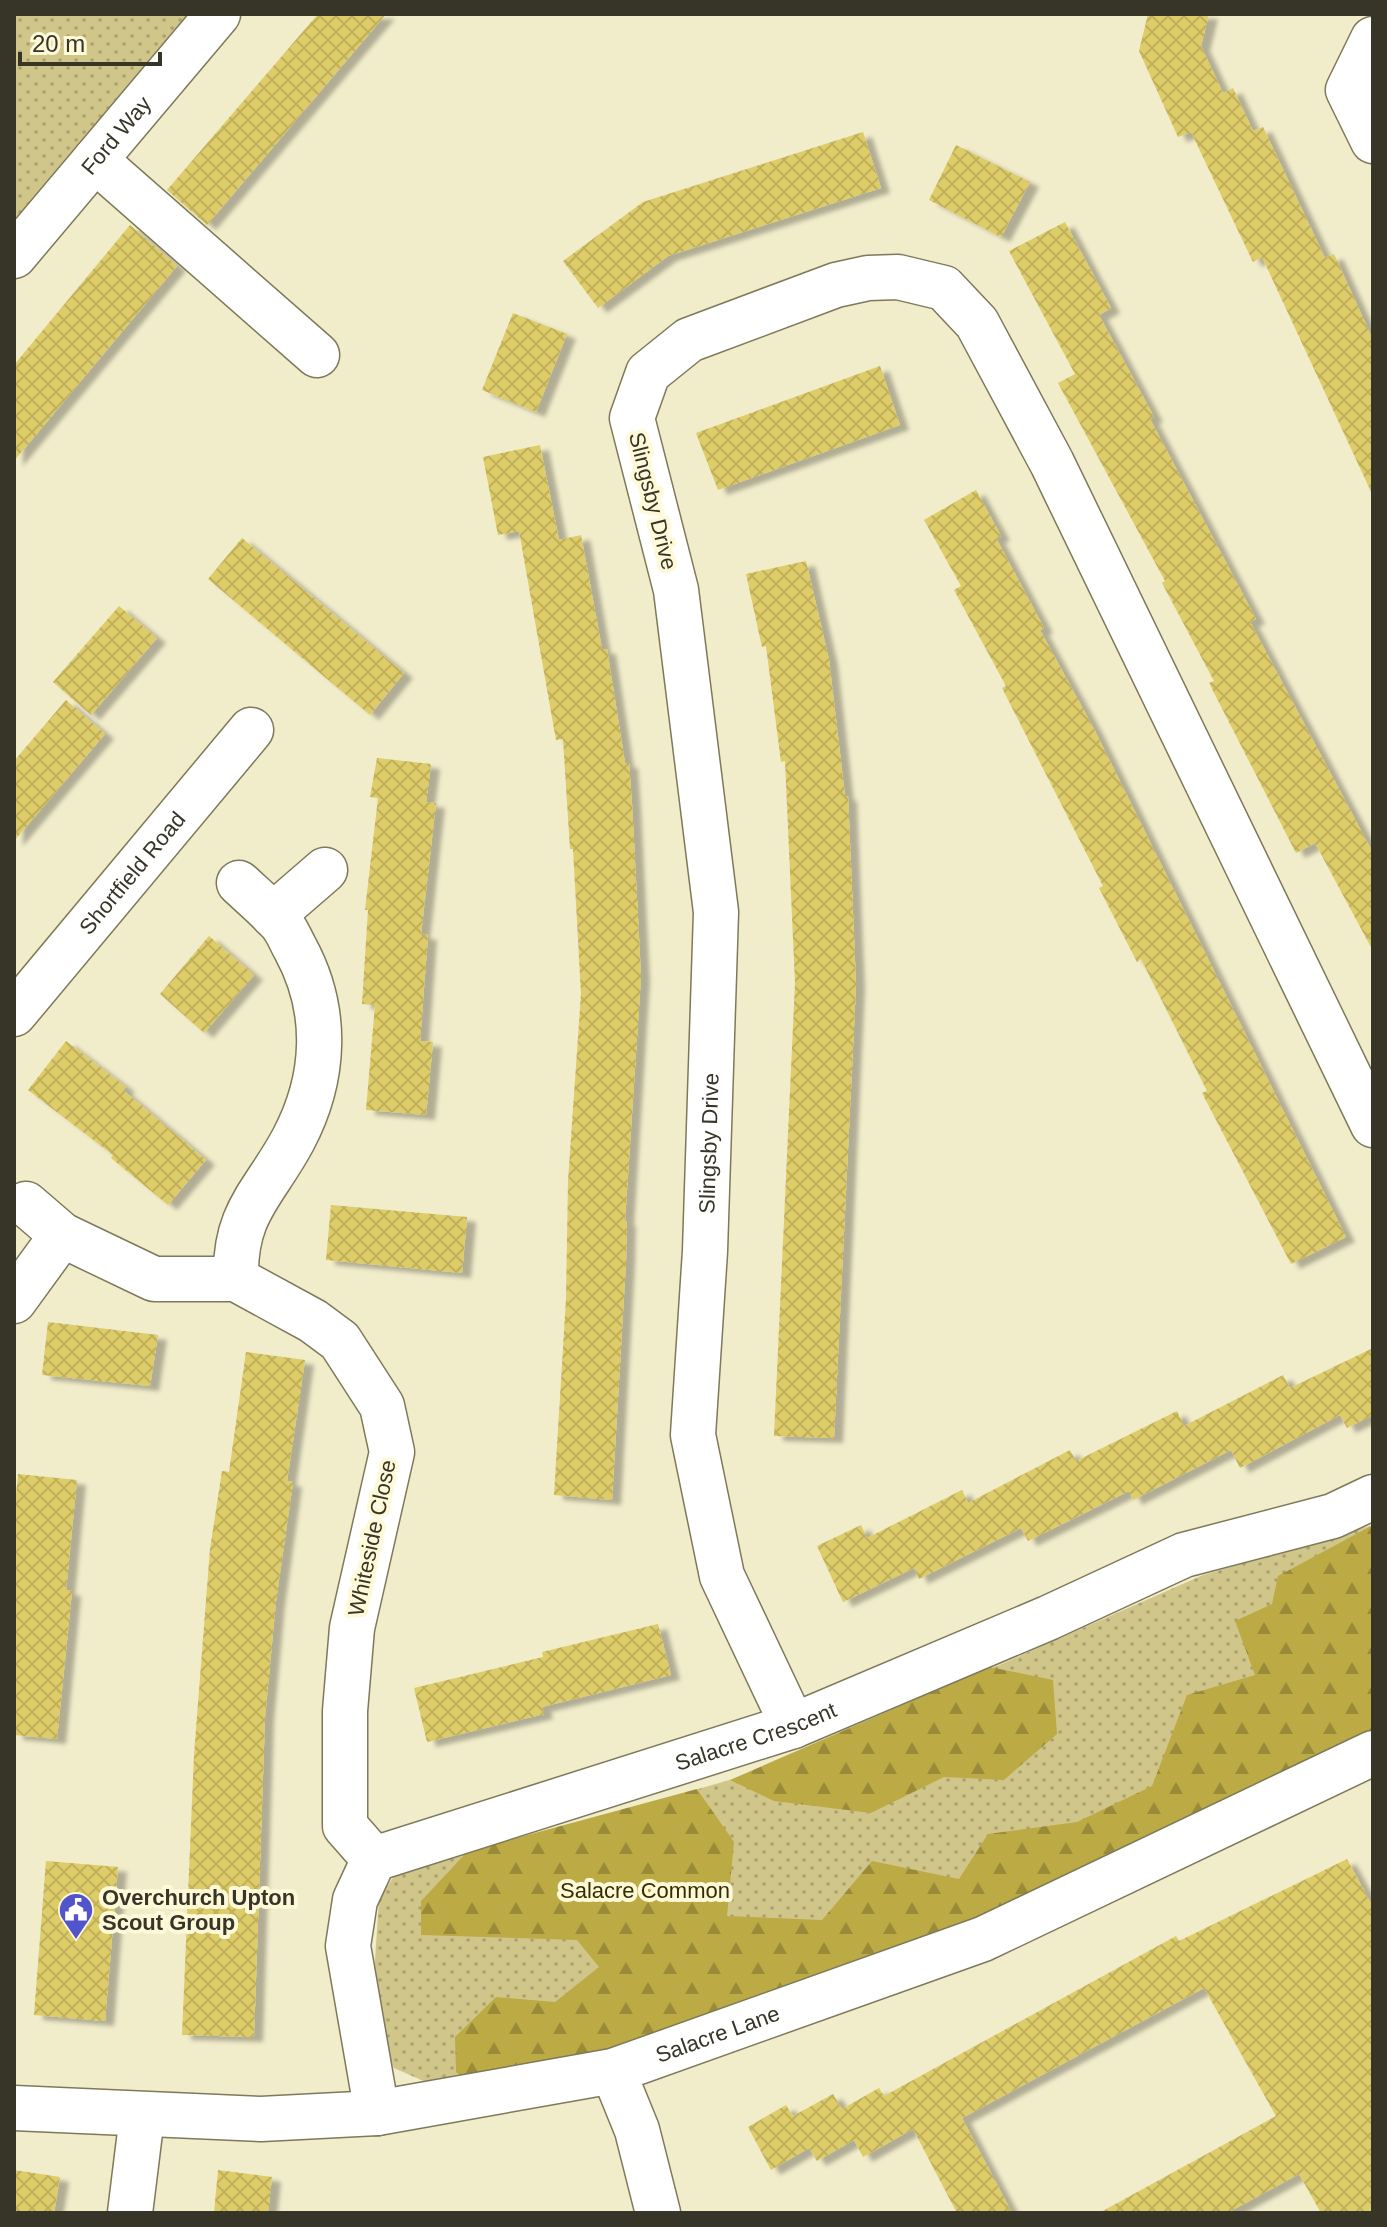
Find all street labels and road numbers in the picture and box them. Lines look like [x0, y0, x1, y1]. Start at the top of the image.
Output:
street label: Ford Way [76, 91, 156, 179]
street label: Slingsby Drive [624, 430, 682, 572]
street label: Shortfield Road [74, 806, 190, 939]
street label: Slingsby Drive [694, 1073, 723, 1214]
street label: Whiteside Close [343, 1458, 401, 1618]
street label: Salacre Crescent [672, 1697, 840, 1775]
street label: Salacre Lane [652, 2000, 783, 2067]

